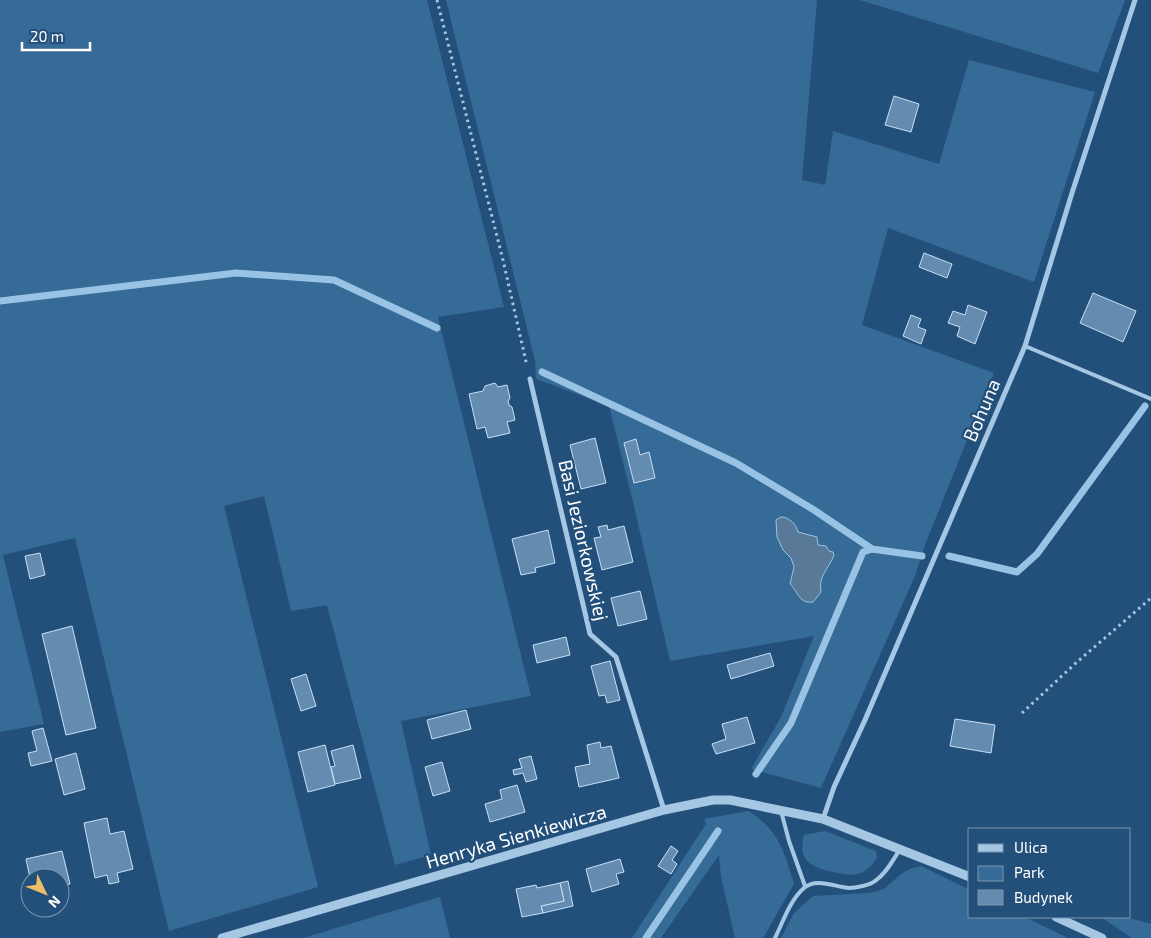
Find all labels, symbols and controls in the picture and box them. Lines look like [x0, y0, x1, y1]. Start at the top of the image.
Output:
scale bar [22, 20, 90, 52]
text: 20 m [30, 27, 64, 45]
street label: Bohuna [958, 375, 1004, 445]
street label: Basi Jeziorkowskiej [554, 457, 614, 623]
street label: Henryka Sienkiewicza [423, 799, 609, 873]
legend [968, 828, 1131, 918]
text: Ulica [1014, 838, 1048, 856]
text: Park [1014, 863, 1045, 881]
north arrow [20, 868, 70, 918]
text: Budynek [1014, 888, 1073, 906]
text: N [45, 893, 65, 912]

